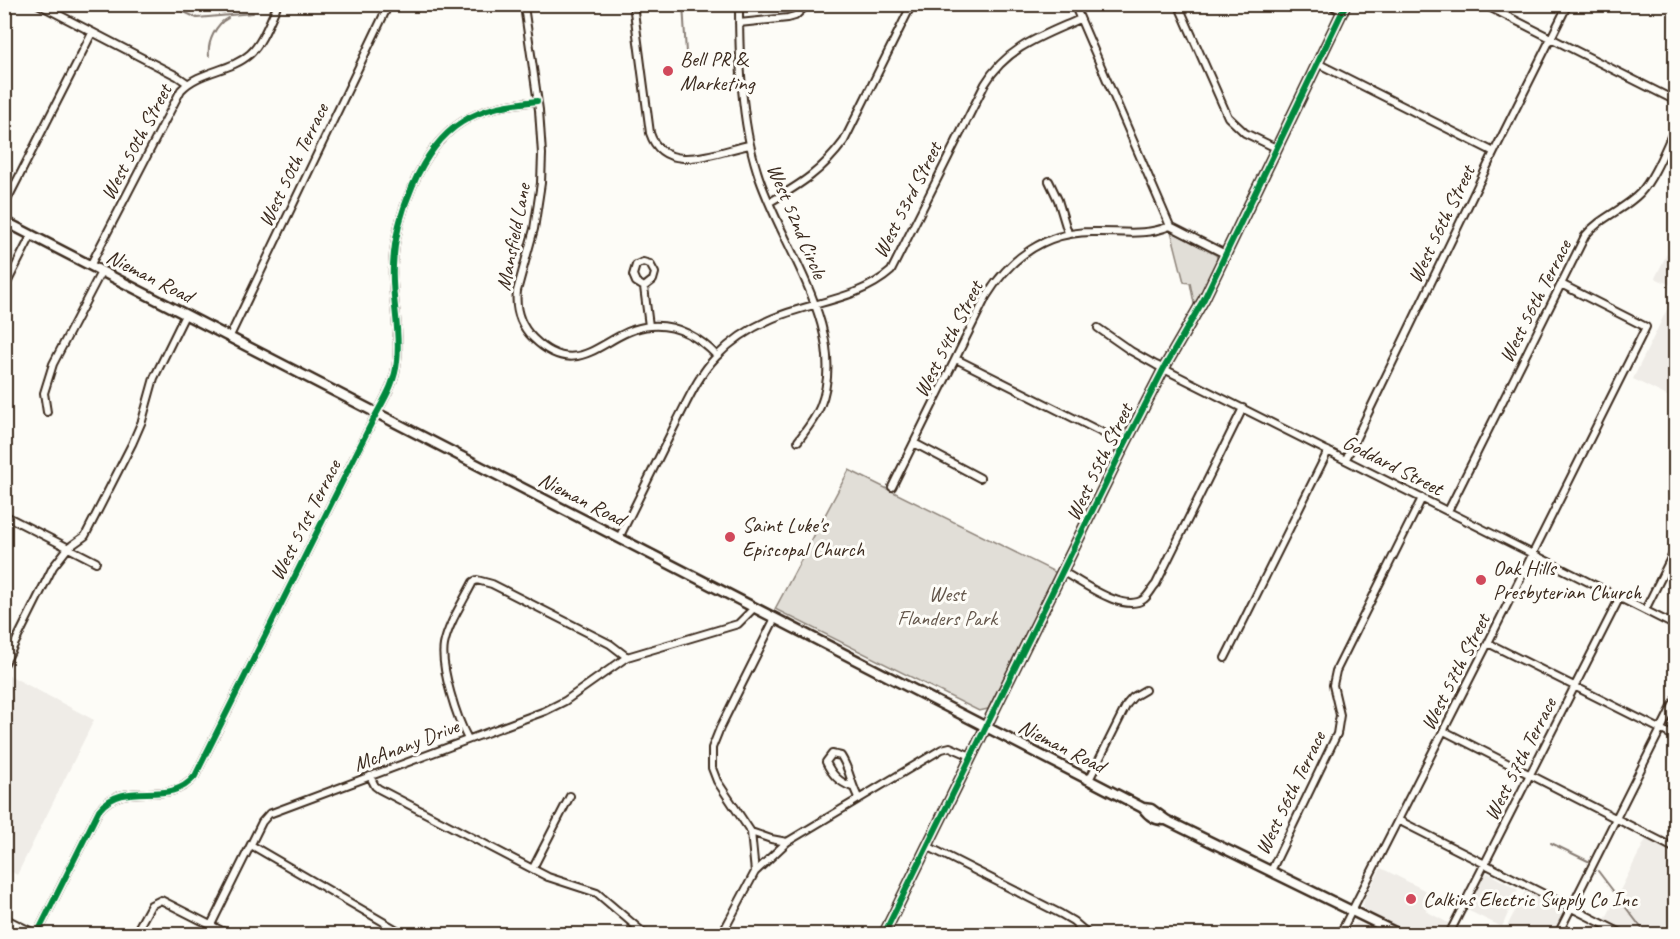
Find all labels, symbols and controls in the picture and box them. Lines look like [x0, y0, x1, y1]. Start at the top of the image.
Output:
place label: Bell PR & Marketing [680, 46, 756, 96]
marker: Bell PR & Marketing [661, 64, 675, 78]
street label: West 50th Street [95, 78, 178, 204]
street label: West 50th Terrace [252, 98, 335, 231]
street label: West 53rd Street [867, 136, 948, 262]
street label: West 56th Street [1401, 159, 1481, 287]
street label: West 52nd Circle [761, 160, 833, 283]
street label: Mansfield Lane [490, 179, 536, 293]
street label: West 56th Terrace [1493, 234, 1578, 367]
street label: Nieman Road [102, 243, 200, 310]
street label: West 54th Street [908, 275, 989, 402]
street label: West 55th Street [1059, 397, 1139, 525]
street label: Goddard Street [1339, 429, 1449, 502]
street label: West 51st Terrace [264, 454, 347, 585]
street label: Nieman Road [534, 466, 632, 533]
place label: Saint Luke's Episcopal Church [742, 512, 865, 562]
marker: Saint Luke's Episcopal Church [723, 530, 737, 544]
place label: Oak Hills Presbyterian Church [1493, 555, 1643, 605]
marker: Oak Hills Presbyterian Church [1474, 573, 1488, 587]
park label: West Flanders Park [897, 581, 999, 631]
street label: West 57th Street [1415, 608, 1496, 735]
street label: West 57th Terrace [1478, 692, 1563, 825]
street label: McAnany Drive [350, 713, 463, 777]
street label: Nieman Road [1014, 713, 1112, 780]
street label: West 56th Terrace [1249, 726, 1332, 859]
place label: Calkins Electric Supply Co Inc [1423, 886, 1638, 912]
marker: Calkins Electric Supply Co Inc [1404, 892, 1418, 906]

